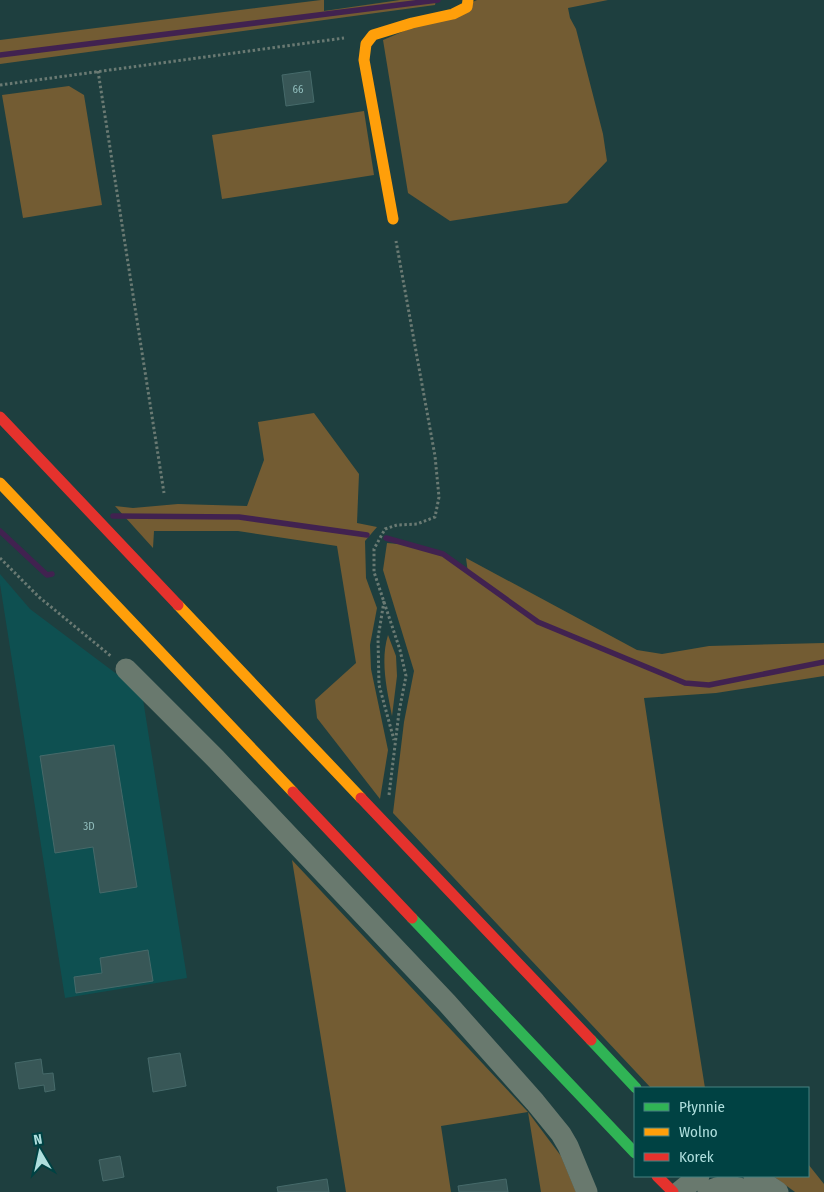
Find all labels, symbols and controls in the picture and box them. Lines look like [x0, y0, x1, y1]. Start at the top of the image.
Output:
house number: 66 [293, 83, 304, 96]
house number: 3D [83, 820, 95, 833]
legend [634, 1087, 809, 1177]
text: Płynnie [679, 1098, 725, 1116]
text: Wolno [679, 1123, 718, 1141]
north arrow [15, 1127, 65, 1177]
text: N [33, 1131, 44, 1149]
text: Korek [679, 1148, 714, 1166]

